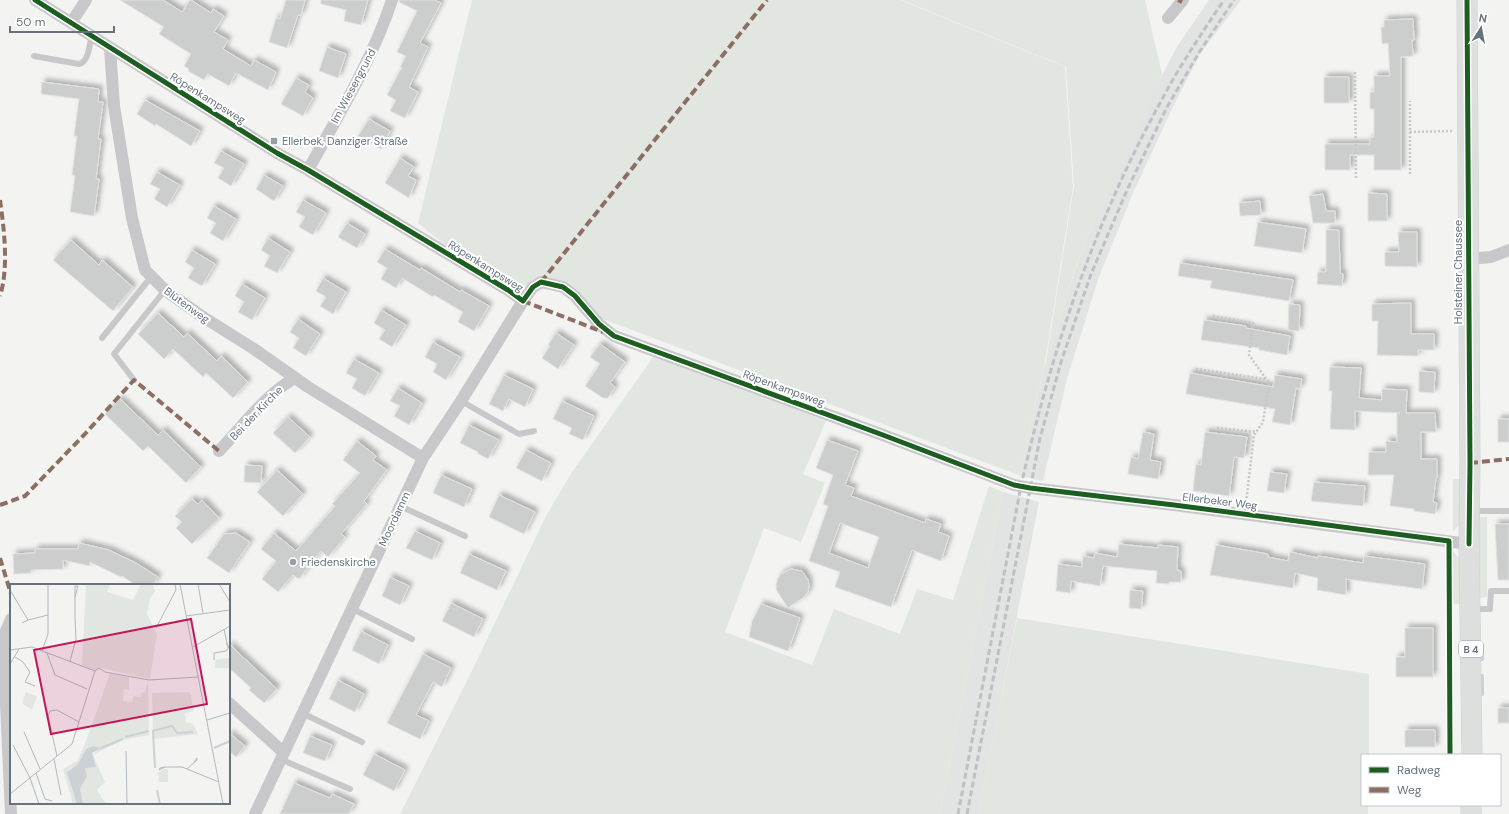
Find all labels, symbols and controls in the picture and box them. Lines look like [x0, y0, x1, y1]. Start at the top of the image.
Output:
scale bar [10, 8, 114, 34]
north arrow [1461, 8, 1501, 48]
text: N [1478, 11, 1488, 26]
text: 50 m [16, 14, 45, 30]
street label: Im Wiesengrund [327, 46, 379, 126]
street label: Röpenkampsweg [168, 69, 248, 127]
place label: Ellerbek, Danziger Straße [282, 134, 408, 148]
marker: Ellerbek, Danziger Straße [269, 136, 279, 146]
street label: Holsteiner Chaussee [1451, 220, 1465, 324]
street label: Röpenkampsweg [446, 237, 526, 295]
street label: Blütenweg [162, 284, 212, 326]
street label: Röpenkampsweg [741, 367, 827, 409]
street label: Bei der Kirche [227, 383, 285, 443]
street label: Moordamm [375, 489, 413, 549]
street label: Ellerbeker Weg [1182, 489, 1258, 513]
place label: Friedenskirche [301, 555, 376, 569]
marker: Friedenskirche [288, 557, 298, 567]
inset map [10, 584, 230, 804]
road number: B 4 [1459, 641, 1483, 657]
legend [1361, 754, 1501, 806]
text: Radweg [1397, 762, 1441, 778]
text: Weg [1397, 782, 1422, 798]

